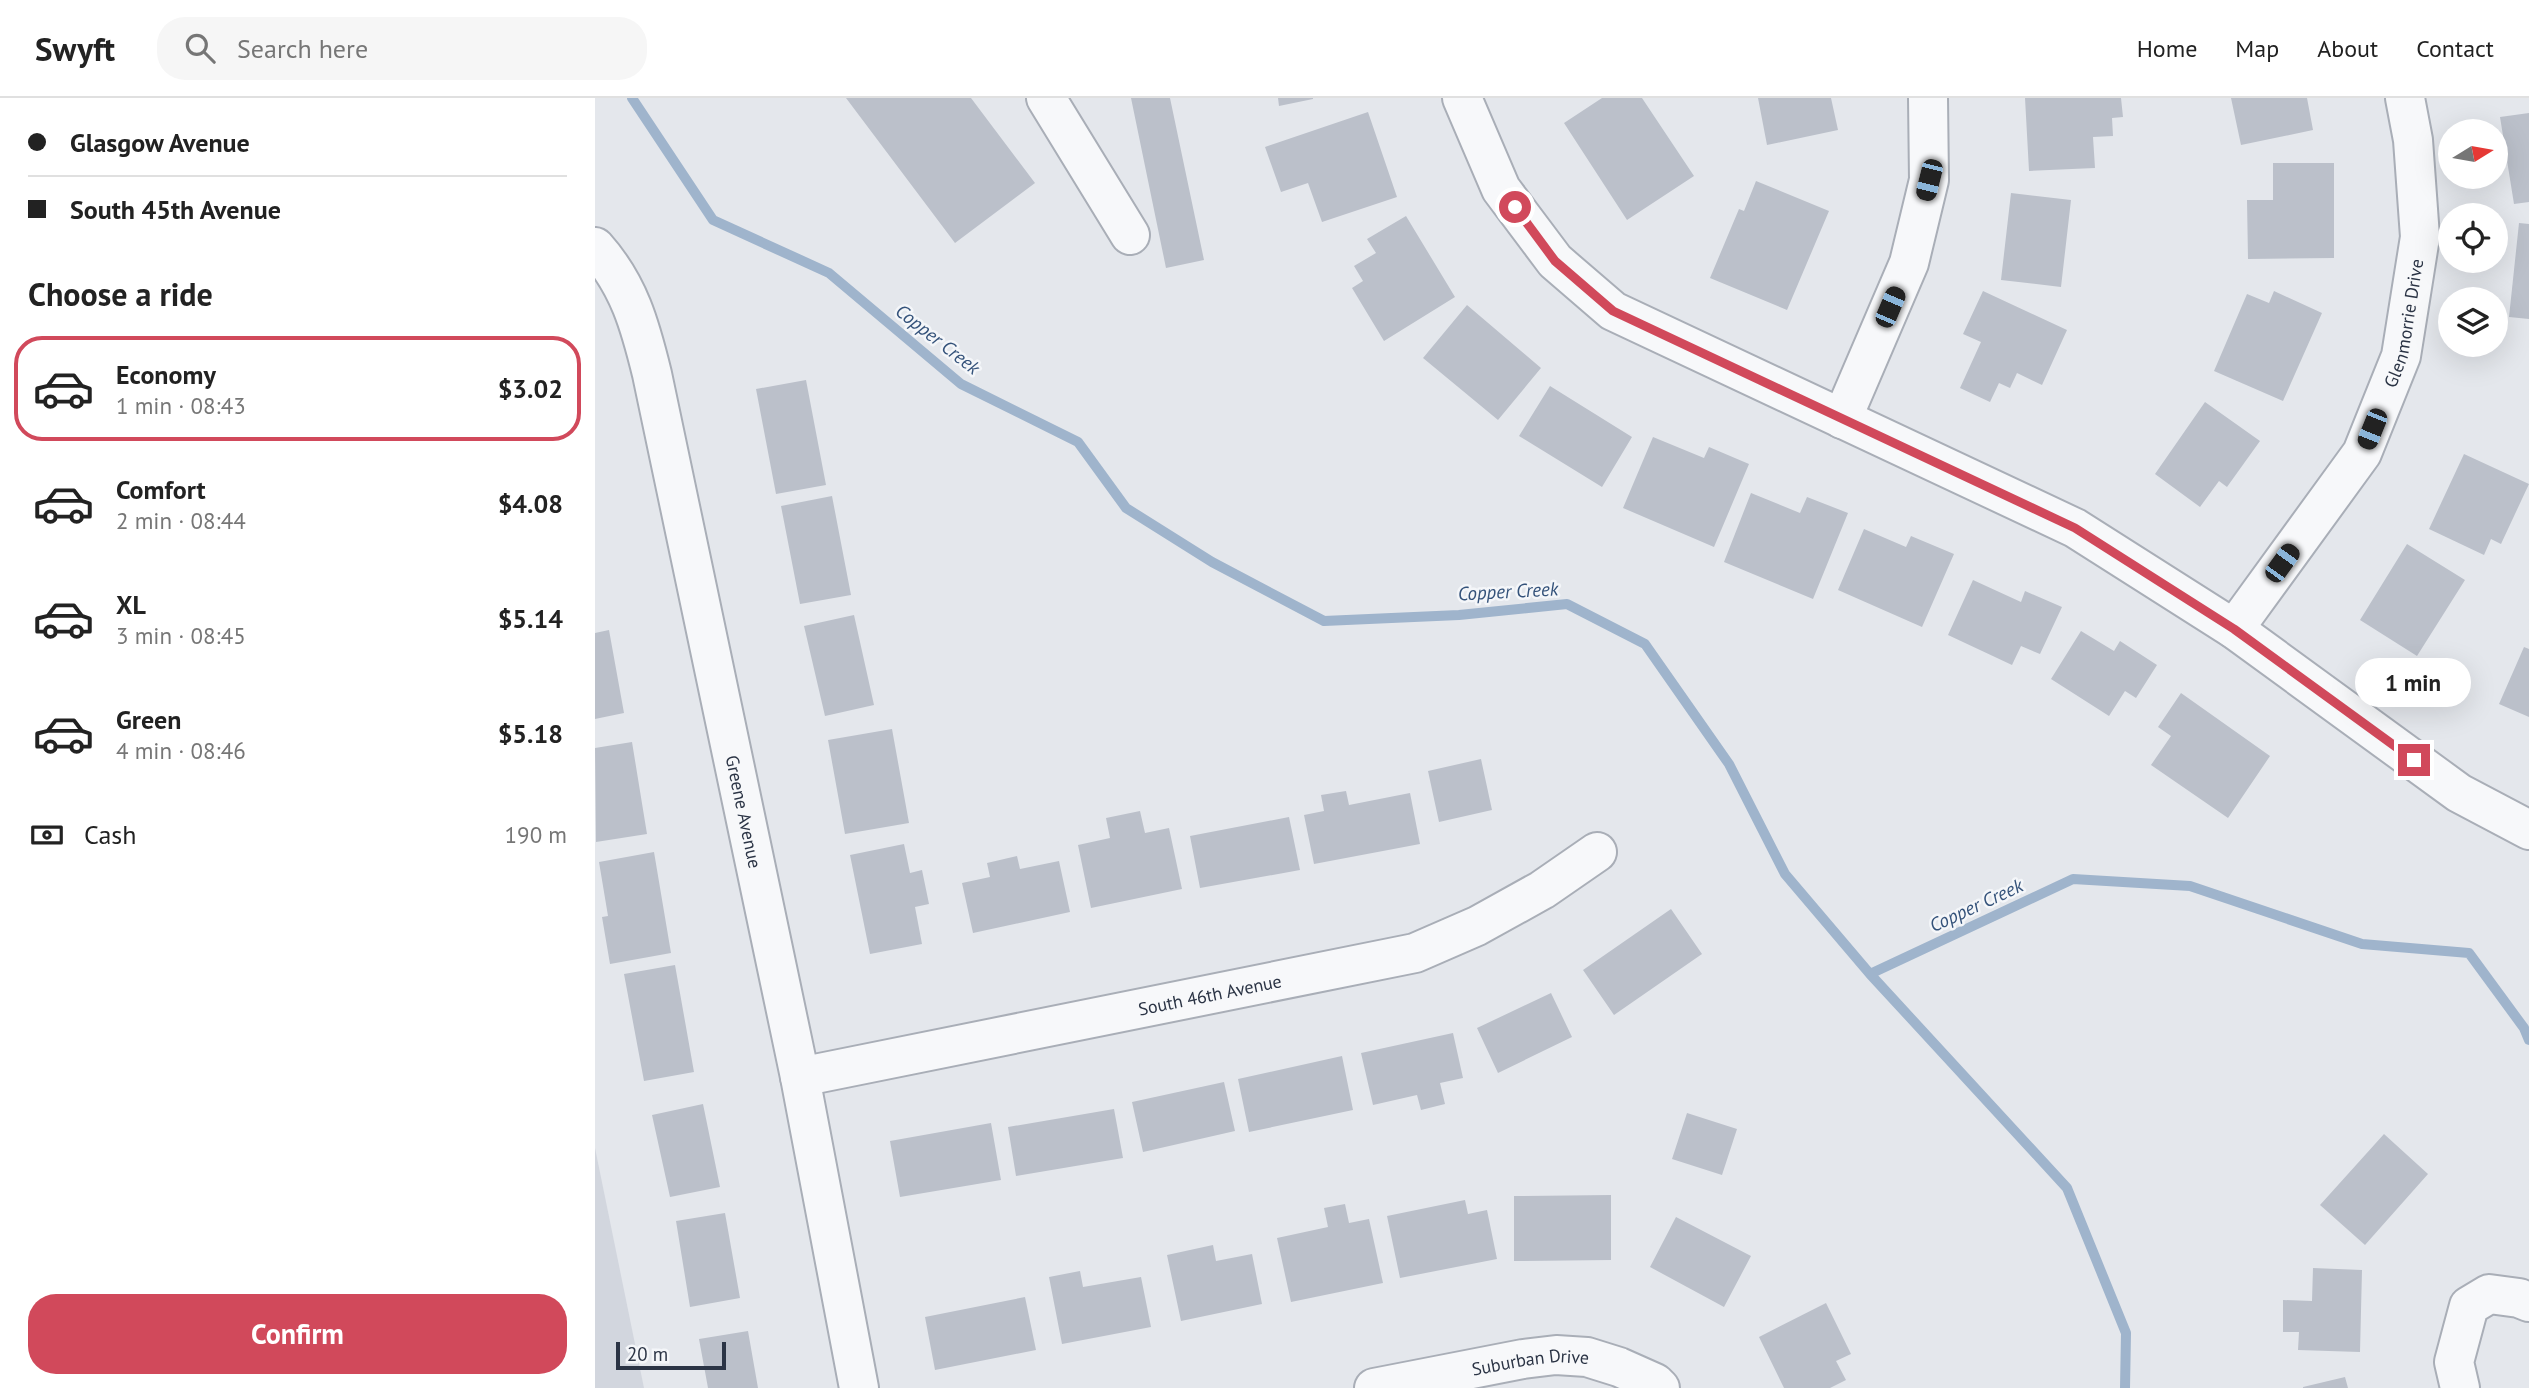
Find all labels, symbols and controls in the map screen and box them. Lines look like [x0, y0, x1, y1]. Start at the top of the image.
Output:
search box [157, 17, 647, 80]
text: Swyft [35, 27, 115, 70]
icon: search [181, 29, 219, 67]
text: Search here [237, 32, 368, 65]
text: Home [2137, 33, 2197, 64]
text: Map [2235, 33, 2279, 64]
text: About [2317, 33, 2378, 64]
text: Contact [2416, 33, 2494, 64]
north arrow [2438, 119, 2508, 189]
map controls [2438, 119, 2508, 357]
text: Glasgow Avenue [70, 126, 250, 159]
car [1914, 157, 1945, 203]
route start [1499, 191, 1531, 223]
text: South 45th Avenue [70, 193, 281, 226]
button: locate [2438, 203, 2508, 273]
street label: Glenmorrie Drive [2378, 257, 2428, 391]
text: Choose a ride [28, 273, 213, 315]
car [1873, 284, 1908, 330]
button: layers [2438, 287, 2508, 357]
water label: Copper Creek [891, 299, 986, 380]
icon: car [32, 357, 95, 420]
text: Economy [116, 358, 216, 391]
text: $3.02 [498, 372, 563, 405]
text: 1 min · 08:43 [116, 391, 246, 420]
car [2355, 406, 2390, 452]
icon: car [32, 472, 95, 535]
text: Comfort [116, 473, 206, 506]
text: $4.08 [498, 487, 563, 520]
text: 2 min · 08:44 [116, 506, 246, 535]
car [2262, 540, 2303, 586]
water label: Copper Creek [1457, 576, 1560, 606]
icon: car [32, 587, 95, 650]
text: XL [116, 588, 146, 621]
text: $5.14 [498, 602, 563, 635]
text: 3 min · 08:45 [116, 621, 246, 650]
callout: 1 min [2356, 658, 2472, 708]
text: 1 min [2385, 668, 2441, 697]
icon: car [32, 702, 95, 765]
text: Green [116, 703, 181, 736]
text: $5.18 [498, 717, 563, 750]
text: 4 min · 08:46 [116, 736, 246, 765]
route end [2398, 744, 2430, 776]
street label: Greene Avenue [721, 753, 767, 870]
icon: cash [28, 816, 66, 854]
text: Cash [84, 818, 136, 851]
text: 190 m [505, 820, 567, 849]
water label: Copper Creek [1925, 872, 2028, 937]
street label: South 46th Avenue [1136, 969, 1283, 1020]
button: Confirm [28, 1294, 567, 1374]
scale bar [616, 1339, 726, 1371]
text: 20 m [627, 1342, 668, 1366]
street label: Suburban Drive [1470, 1343, 1590, 1380]

